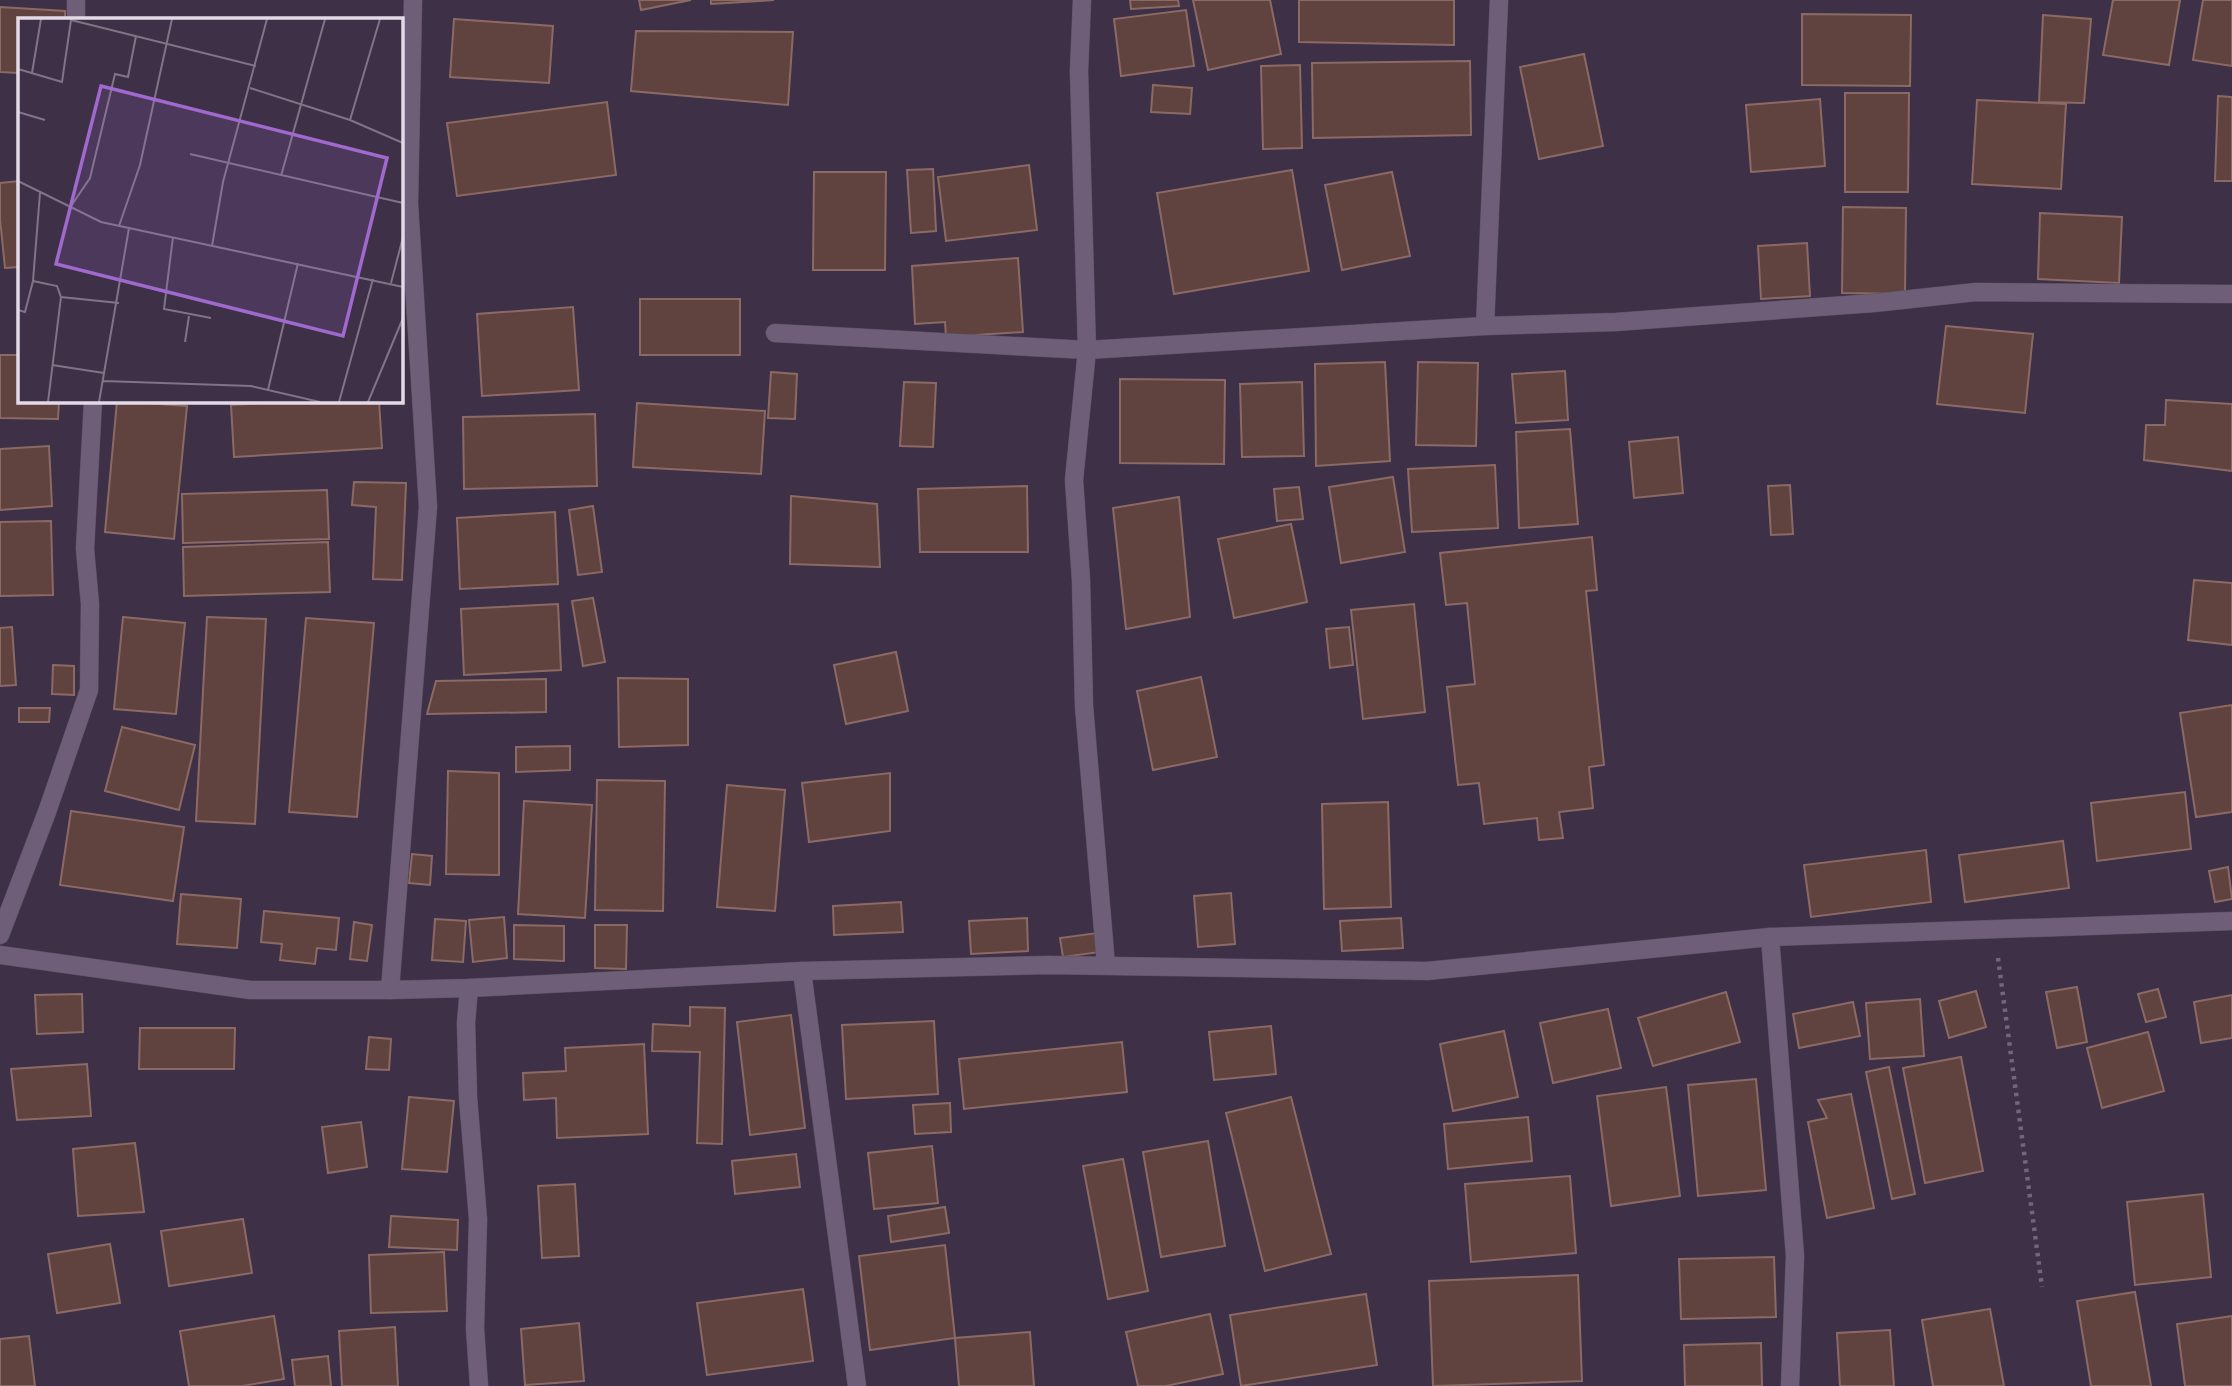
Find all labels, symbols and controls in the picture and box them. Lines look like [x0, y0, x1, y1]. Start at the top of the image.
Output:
inset map [18, 18, 402, 402]

